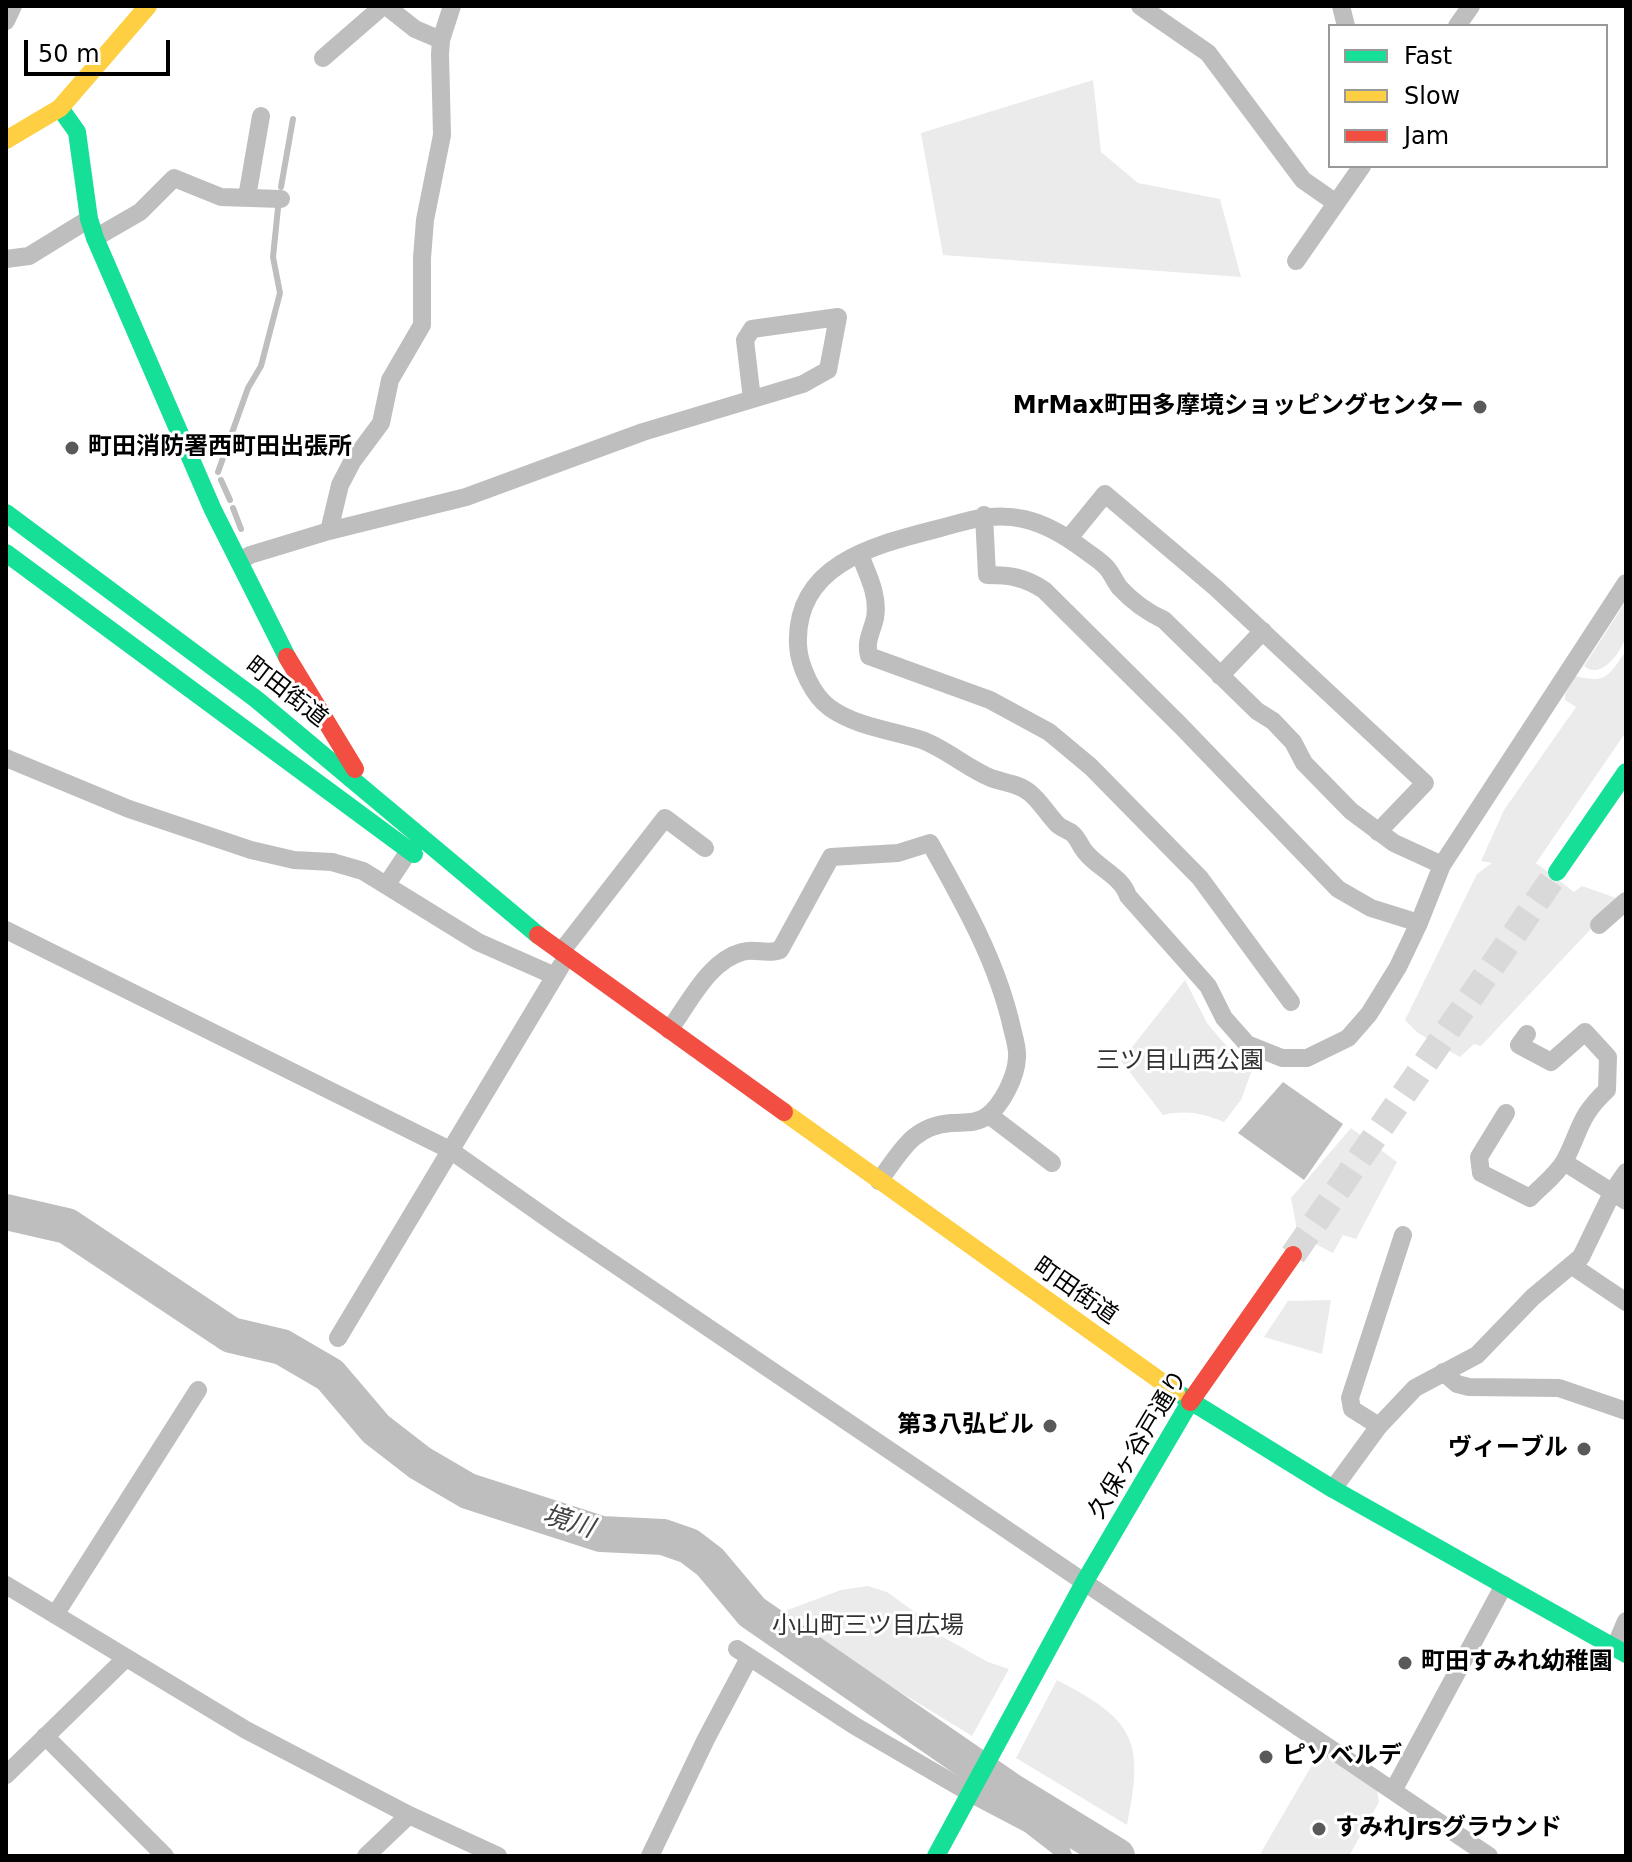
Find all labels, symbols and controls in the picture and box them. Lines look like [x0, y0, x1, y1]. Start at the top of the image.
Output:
scale bar [28, 24, 174, 74]
legend [1328, 24, 1608, 168]
text: 50 m [38, 40, 100, 68]
text: Fast [1404, 42, 1452, 70]
text: Slow [1404, 82, 1460, 110]
text: Jam [1404, 122, 1449, 150]
place label: MrMax町田多摩境ショッピングセンター [1013, 393, 1464, 421]
marker: MrMax町田多摩境ショッピングセンター [1471, 398, 1489, 416]
place label: 町田消防署西町田出張所 [88, 434, 352, 462]
marker: 町田消防署西町田出張所 [63, 439, 81, 457]
street label: 町田街道 [239, 652, 333, 734]
park label: 三ツ目山西公園 [1096, 1048, 1264, 1076]
street label: 町田街道 [1027, 1253, 1123, 1331]
street label: 久保ヶ谷戸通り [1083, 1366, 1195, 1524]
place label: 第3八弘ビル [897, 1412, 1034, 1440]
marker: 第3八弘ビル [1041, 1417, 1059, 1435]
place label: ヴィーブル [1448, 1435, 1568, 1463]
marker: ヴィーブル [1575, 1440, 1593, 1458]
water label: 境川 [539, 1500, 597, 1546]
park label: 小山町三ツ目広場 [772, 1613, 964, 1641]
place label: 町田すみれ幼稚園 [1421, 1649, 1613, 1677]
marker: 町田すみれ幼稚園 [1396, 1654, 1414, 1672]
place label: ピソベルデ [1282, 1743, 1402, 1771]
marker: ピソベルデ [1257, 1748, 1275, 1766]
place label: すみれJrsグラウンド [1335, 1815, 1562, 1843]
marker: すみれJrsグラウンド [1310, 1820, 1328, 1838]

